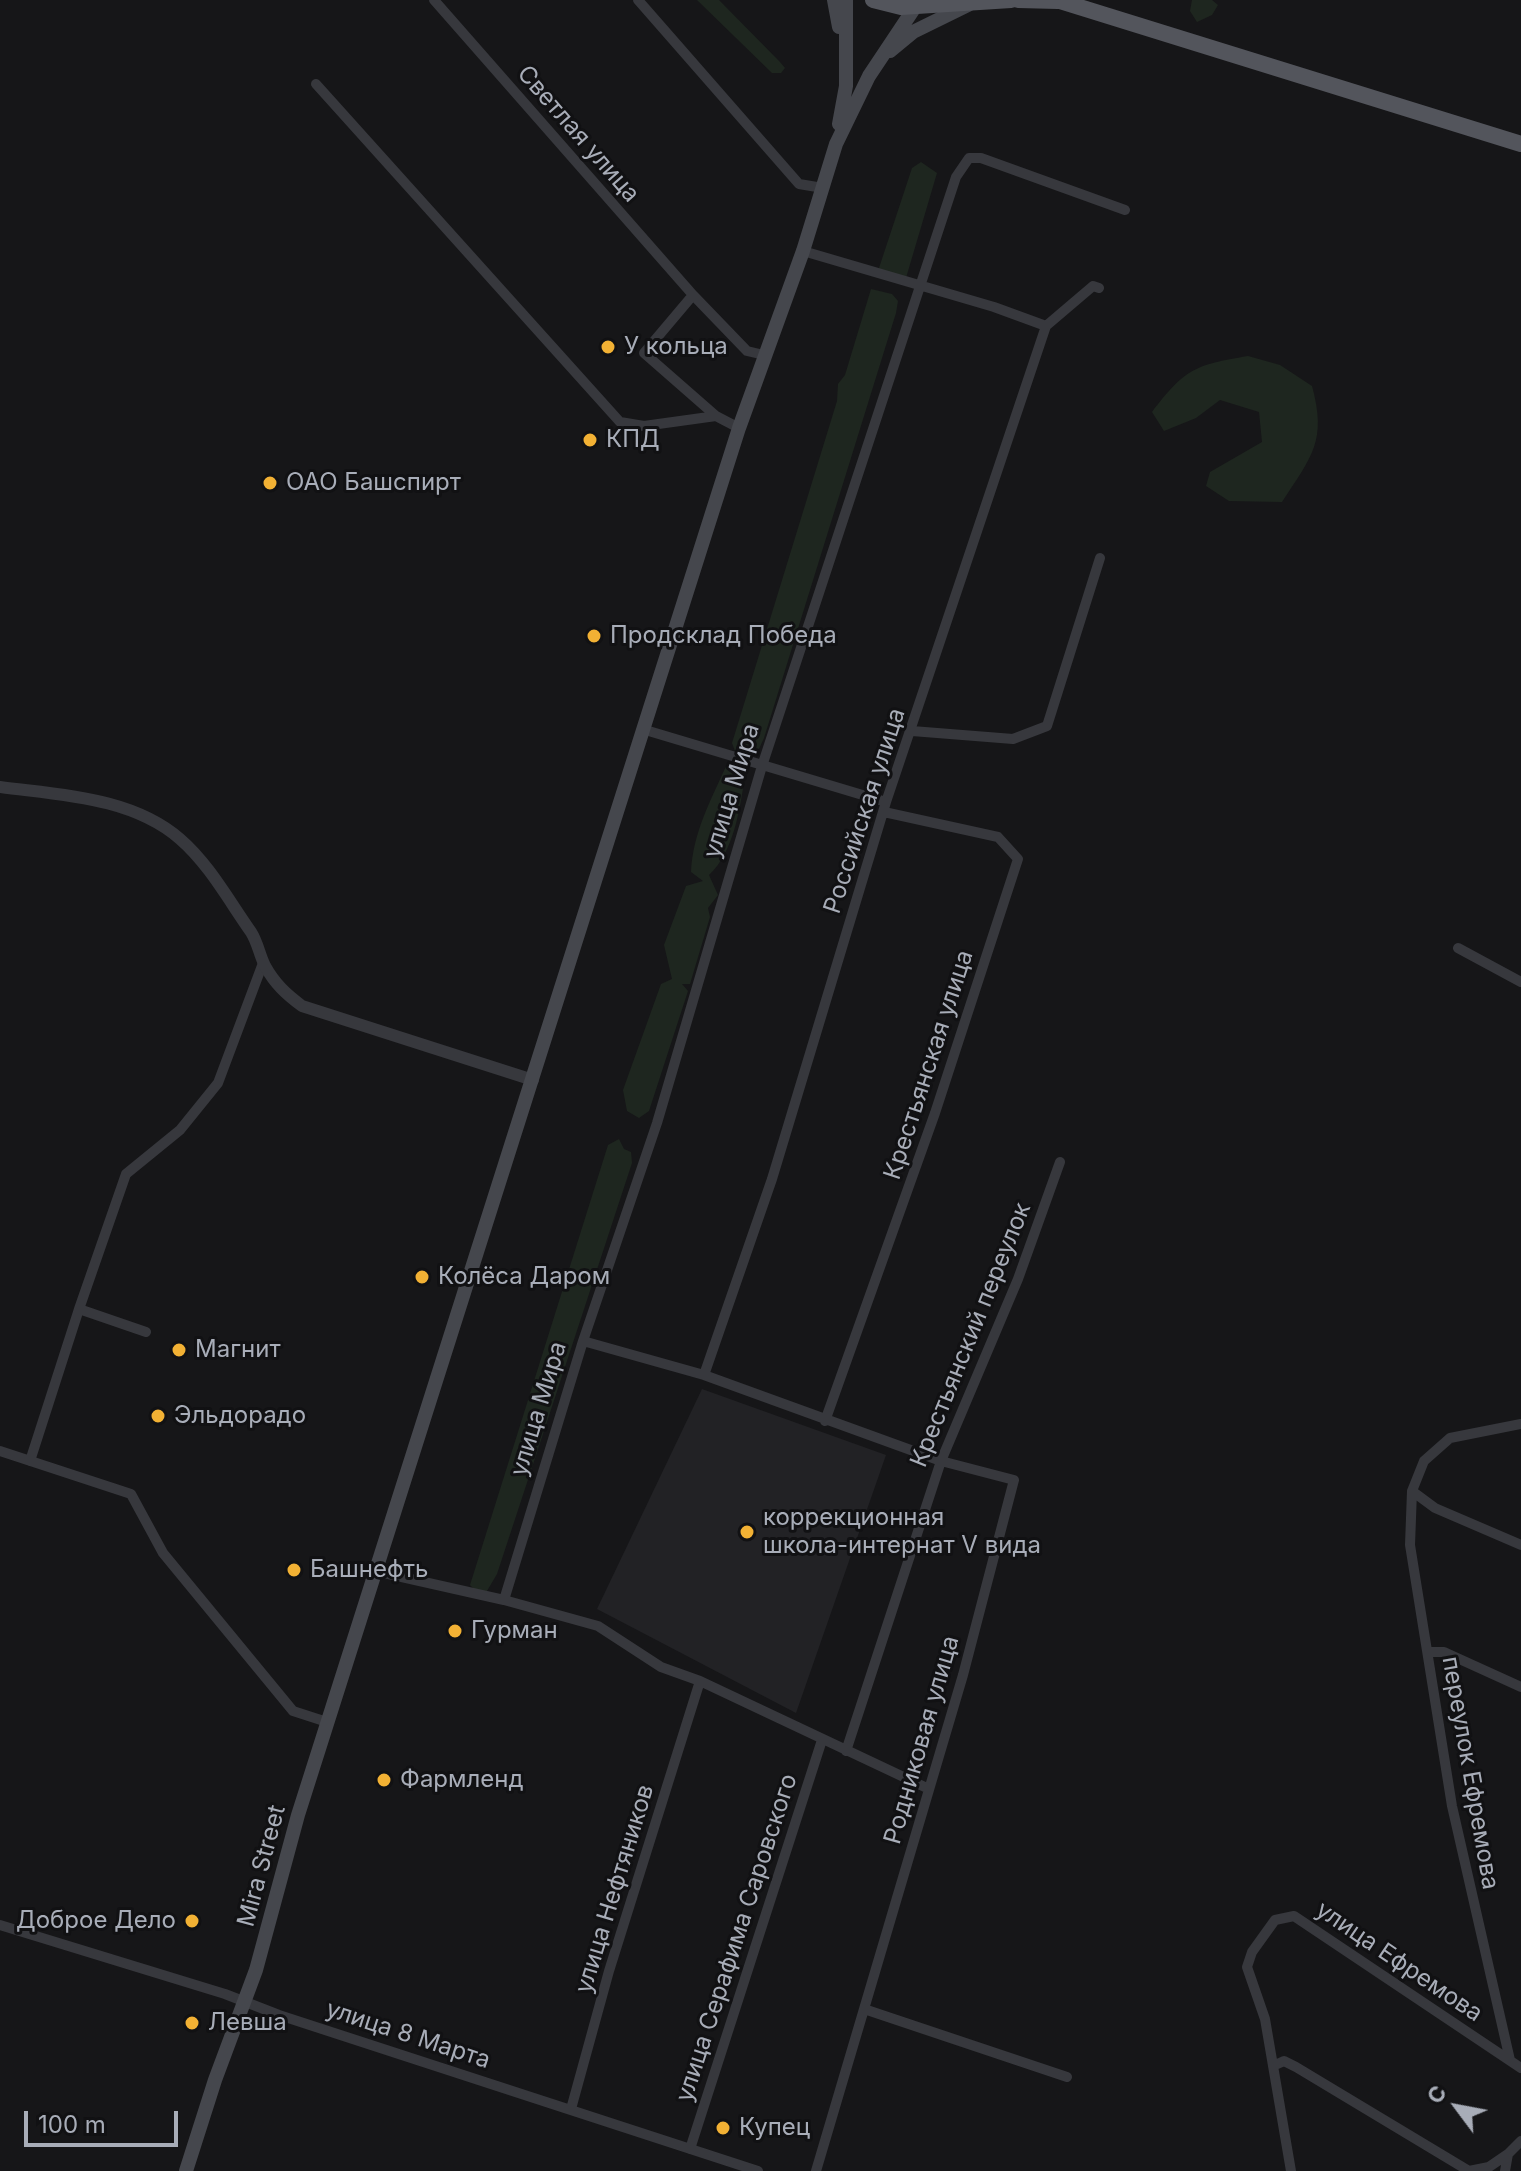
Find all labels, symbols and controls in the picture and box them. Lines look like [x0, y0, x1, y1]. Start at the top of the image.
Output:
street label: Светлая улица [511, 60, 645, 208]
place label: У кольца [624, 333, 728, 361]
marker: У кольца [599, 338, 617, 356]
place label: КПД [606, 426, 660, 454]
marker: КПД [581, 431, 599, 449]
place label: ОАО Башспирт [286, 469, 461, 497]
marker: ОАО Башспирт [261, 474, 279, 492]
place label: Продсклад Победа [610, 622, 837, 650]
marker: Продсклад Победа [585, 627, 603, 645]
street label: Российская улица [818, 705, 912, 917]
street label: улица Мира [698, 720, 766, 862]
street label: Крестьянская улица [878, 947, 980, 1183]
street label: Крестьянский переулок [905, 1199, 1037, 1471]
place label: Колёса Даром [438, 1263, 610, 1291]
marker: Колёса Даром [413, 1268, 431, 1286]
place label: Магнит [195, 1336, 281, 1364]
street label: улица Мира [505, 1338, 573, 1480]
marker: Магнит [170, 1341, 188, 1359]
place label: Эльдорадо [174, 1402, 306, 1430]
marker: Эльдорадо [149, 1407, 167, 1425]
place label: коррекционная школа-интернат V вида [763, 1504, 1041, 1560]
marker: коррекционная школа-интернат V вида [738, 1523, 756, 1541]
place label: Башнефть [310, 1556, 428, 1584]
marker: Башнефть [285, 1561, 303, 1579]
place label: Гурман [471, 1617, 558, 1645]
marker: Гурман [446, 1622, 464, 1640]
street label: Родниковая улица [879, 1633, 965, 1847]
street label: переулок Ефремова [1435, 1654, 1505, 1892]
place label: Фармленд [400, 1766, 524, 1794]
street label: улица Серафима Саровского [670, 1770, 804, 2106]
marker: Фармленд [375, 1771, 393, 1789]
street label: улица Нефтяников [570, 1781, 660, 1997]
street label: Mira Street [232, 1802, 292, 1930]
street label: улица Ефремова [1310, 1896, 1488, 2028]
place label: Доброе Дело [16, 1907, 176, 1935]
marker: Доброе Дело [183, 1912, 201, 1930]
street label: улица 8 Марта [322, 1995, 494, 2075]
place label: Левша [208, 2009, 287, 2037]
marker: Левша [183, 2014, 201, 2032]
north arrow [1417, 2067, 1497, 2147]
text: С [1421, 2080, 1452, 2108]
scale bar [28, 2095, 182, 2145]
text: 100 m [38, 2110, 106, 2139]
place label: Купец [739, 2114, 810, 2142]
marker: Купец [714, 2119, 732, 2137]

